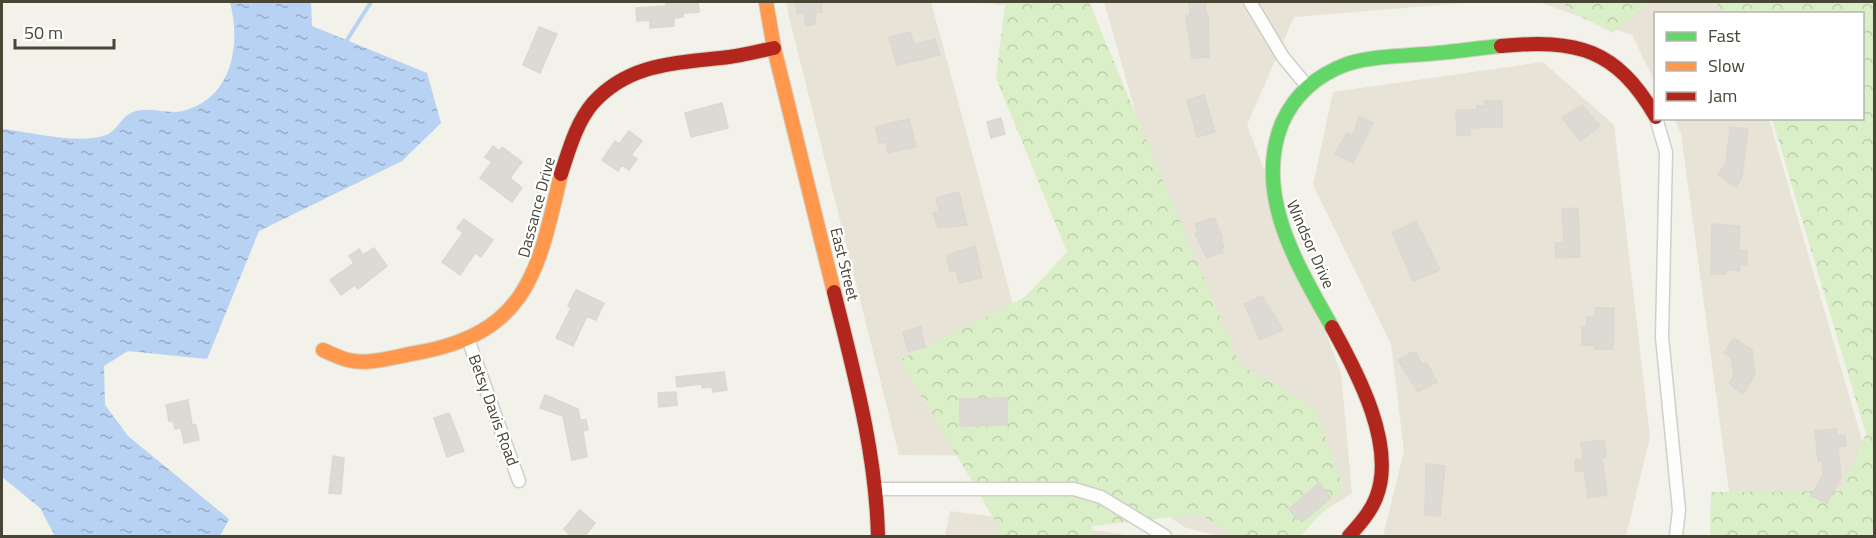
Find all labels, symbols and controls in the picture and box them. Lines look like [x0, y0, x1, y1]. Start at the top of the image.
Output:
scale bar [15, 12, 114, 50]
legend [1654, 12, 1864, 120]
text: 50 m [24, 19, 63, 46]
text: Fast [1708, 22, 1741, 49]
text: Slow [1708, 52, 1745, 79]
text: Jam [1708, 82, 1737, 109]
street label: Dassance Drive [511, 154, 561, 260]
street label: Windsor Drive [1281, 196, 1341, 292]
street label: East Street [824, 225, 866, 304]
street label: Betsy Davis Road [463, 351, 525, 469]

